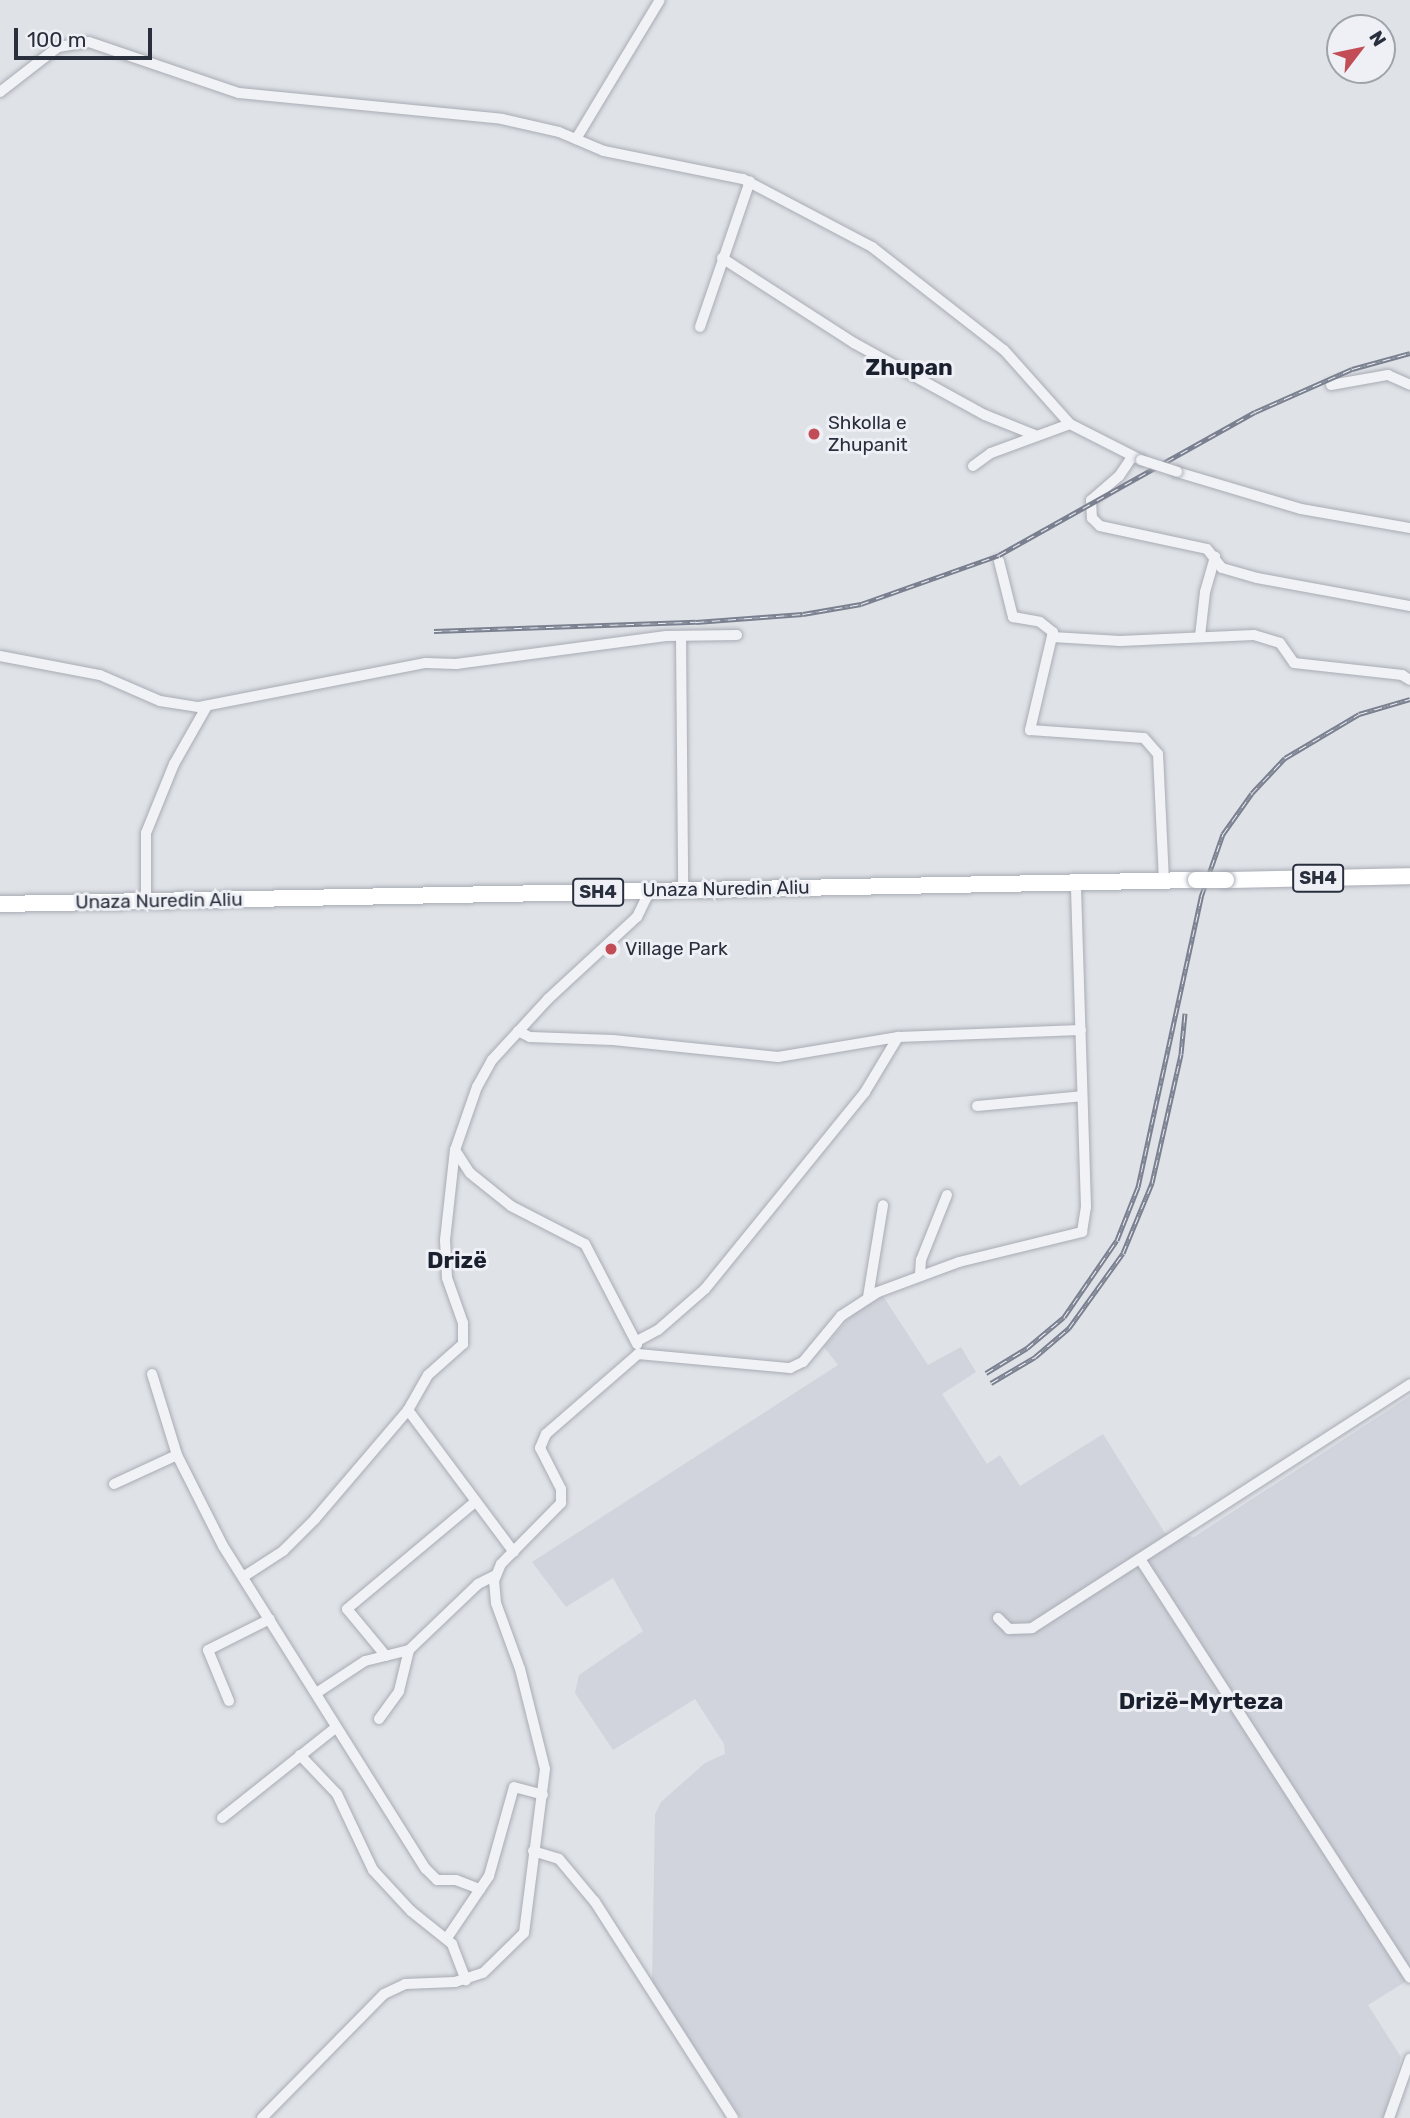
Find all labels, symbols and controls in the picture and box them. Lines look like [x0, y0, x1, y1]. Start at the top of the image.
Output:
scale bar [18, 14, 156, 58]
north arrow [1326, 14, 1396, 84]
text: 100 m [27, 27, 86, 52]
text: N [1364, 27, 1391, 51]
district label: Zhupan [865, 353, 953, 381]
place label: Shkolla e Zhupanit [828, 412, 908, 456]
marker: Shkolla e Zhupanit [806, 426, 822, 442]
road number: SH4 [1292, 864, 1344, 892]
street label: Unaza Nuredin Aliu [642, 876, 810, 902]
road number: SH4 [572, 878, 624, 906]
street label: Unaza Nuredin Aliu [75, 888, 243, 914]
place label: Village Park [625, 938, 728, 960]
marker: Village Park [603, 941, 619, 957]
district label: Drizë [427, 1246, 487, 1274]
district label: Drizë-Myrteza [1119, 1687, 1283, 1715]

